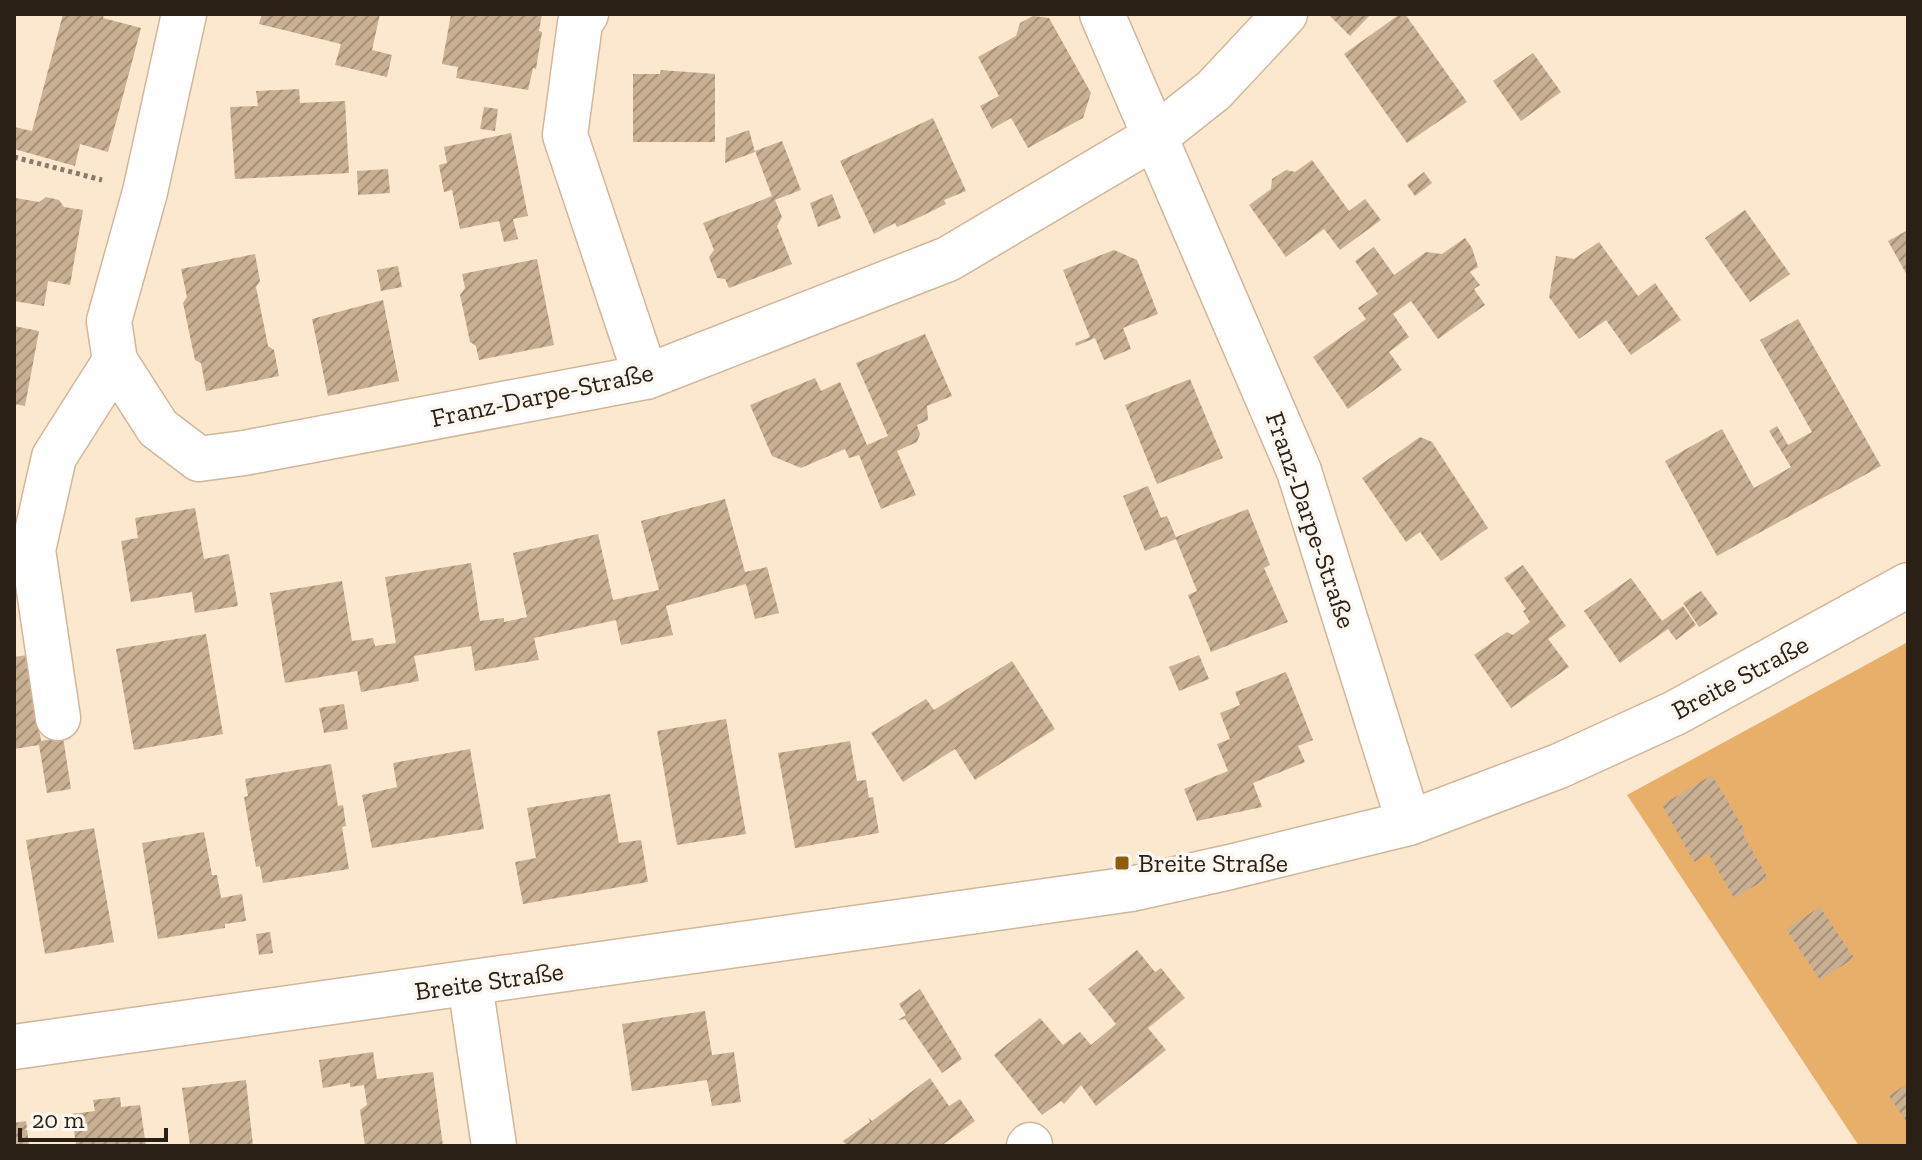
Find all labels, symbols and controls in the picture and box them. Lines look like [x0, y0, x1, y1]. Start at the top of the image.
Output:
street label: Franz-Darpe-Straße [428, 356, 656, 434]
street label: Franz-Darpe-Straße [1259, 408, 1363, 632]
street label: Breite Straße [1666, 628, 1814, 726]
place label: Breite Straße [1138, 847, 1288, 879]
marker: Breite Straße [1113, 854, 1131, 872]
street label: Breite Straße [412, 955, 566, 1007]
scale bar [20, 1092, 166, 1142]
text: 20 m [32, 1105, 85, 1134]

